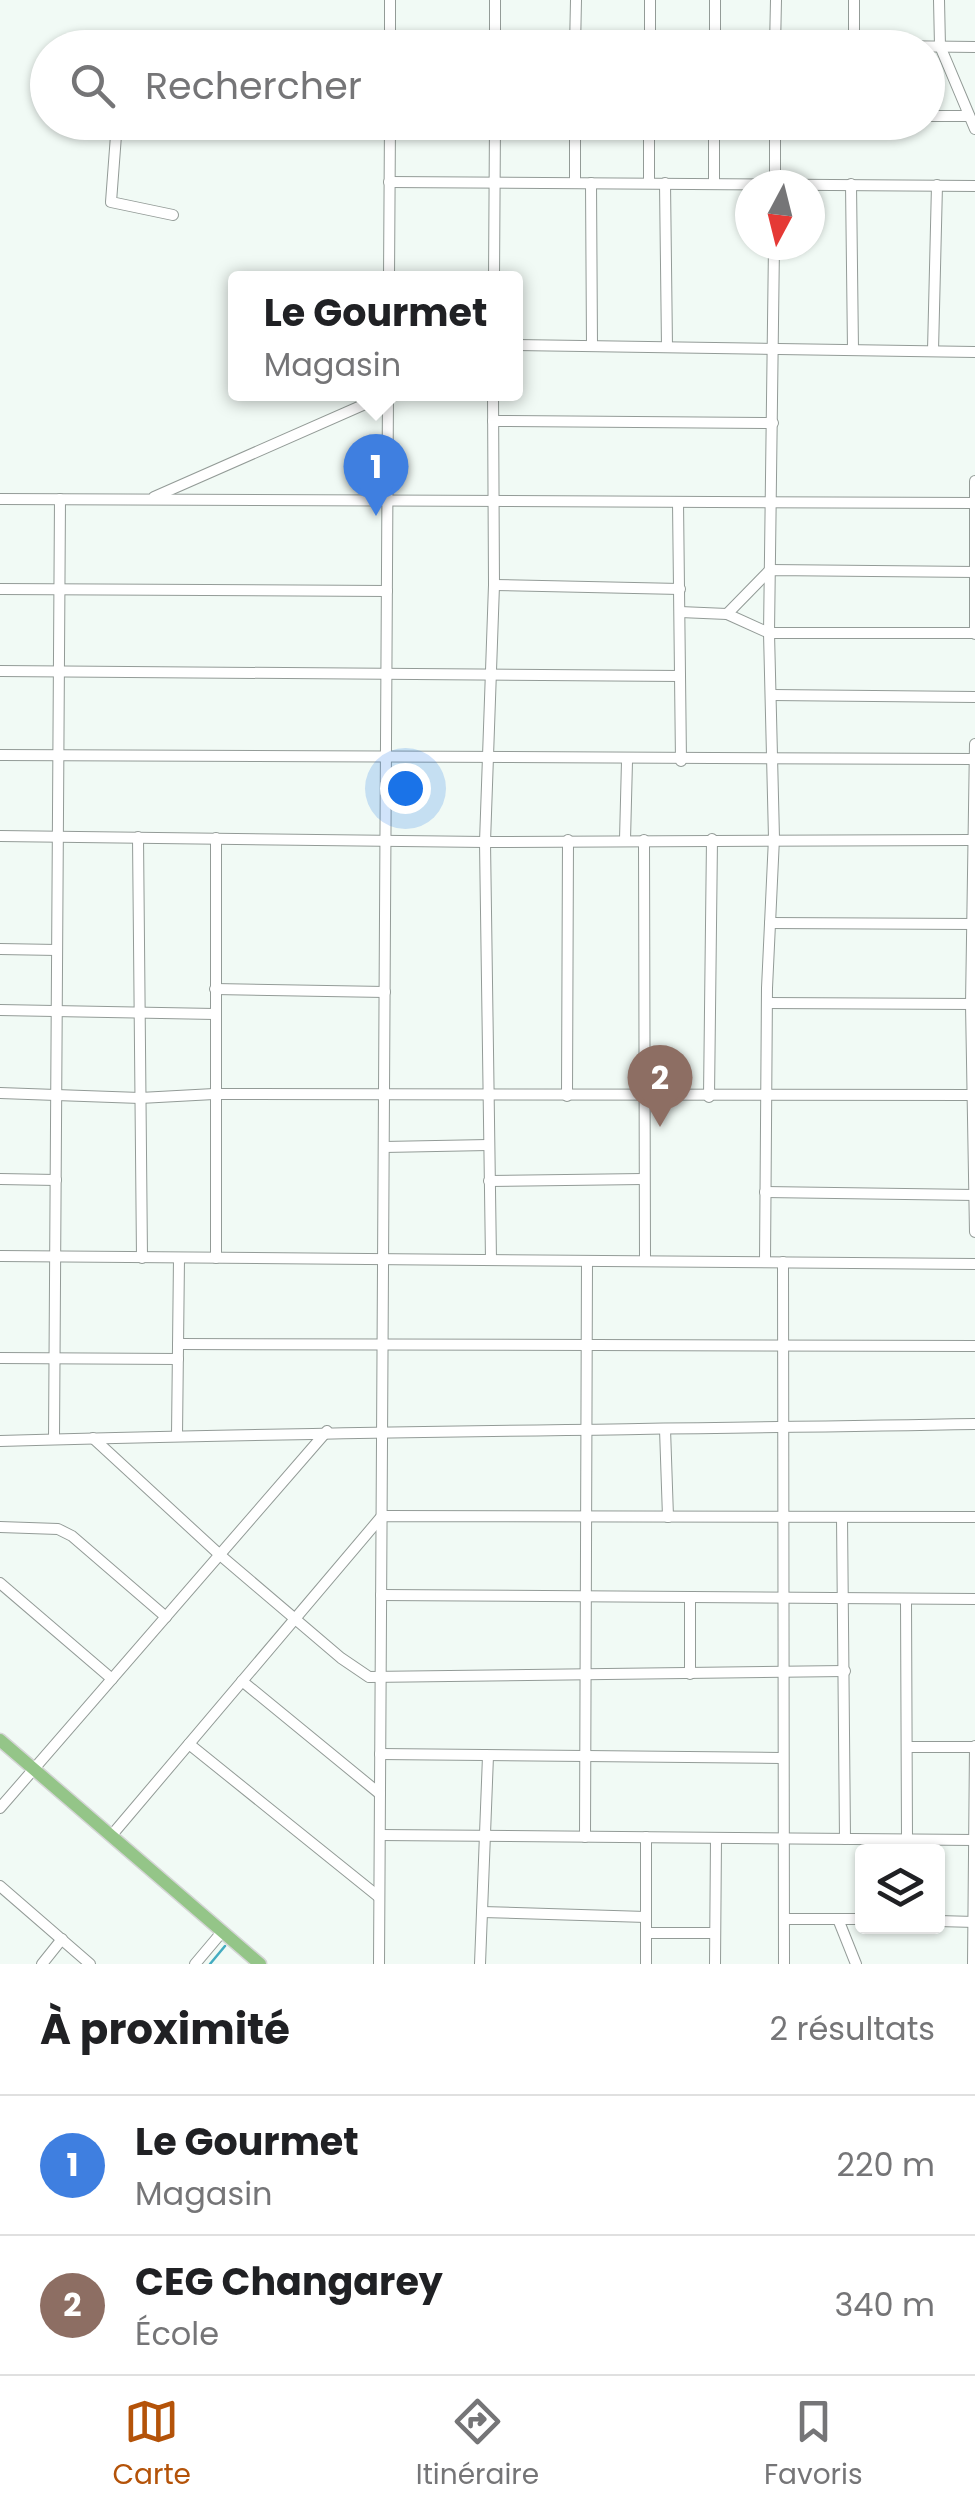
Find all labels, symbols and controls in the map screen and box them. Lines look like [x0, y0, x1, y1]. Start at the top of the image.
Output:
search box [30, 30, 945, 140]
icon: search [65, 58, 120, 113]
text: Rechercher [145, 59, 362, 112]
north arrow [735, 170, 825, 260]
popup [228, 271, 523, 401]
text: Le Gourmet [264, 286, 487, 339]
text: Magasin [264, 342, 401, 387]
pin: 1 [344, 434, 408, 516]
your location [380, 763, 431, 814]
pin: 2 [628, 1044, 692, 1127]
map controls [855, 1844, 945, 1934]
button: layers [855, 1844, 945, 1934]
text: À proximité [40, 2000, 290, 2059]
text: 2 résultats [770, 2006, 935, 2051]
text: Le Gourmet [135, 2115, 359, 2168]
text: 1 [66, 2142, 79, 2187]
text: 220 m [837, 2142, 935, 2187]
text: Magasin [135, 2171, 273, 2216]
text: CEG Changarey [135, 2255, 443, 2308]
text: 2 [63, 2282, 82, 2327]
text: 340 m [834, 2282, 935, 2327]
text: École [135, 2311, 219, 2356]
tab: Carte [112, 2394, 191, 2496]
tab: Itinéraire [416, 2394, 539, 2496]
tab: Favoris [764, 2394, 863, 2496]

